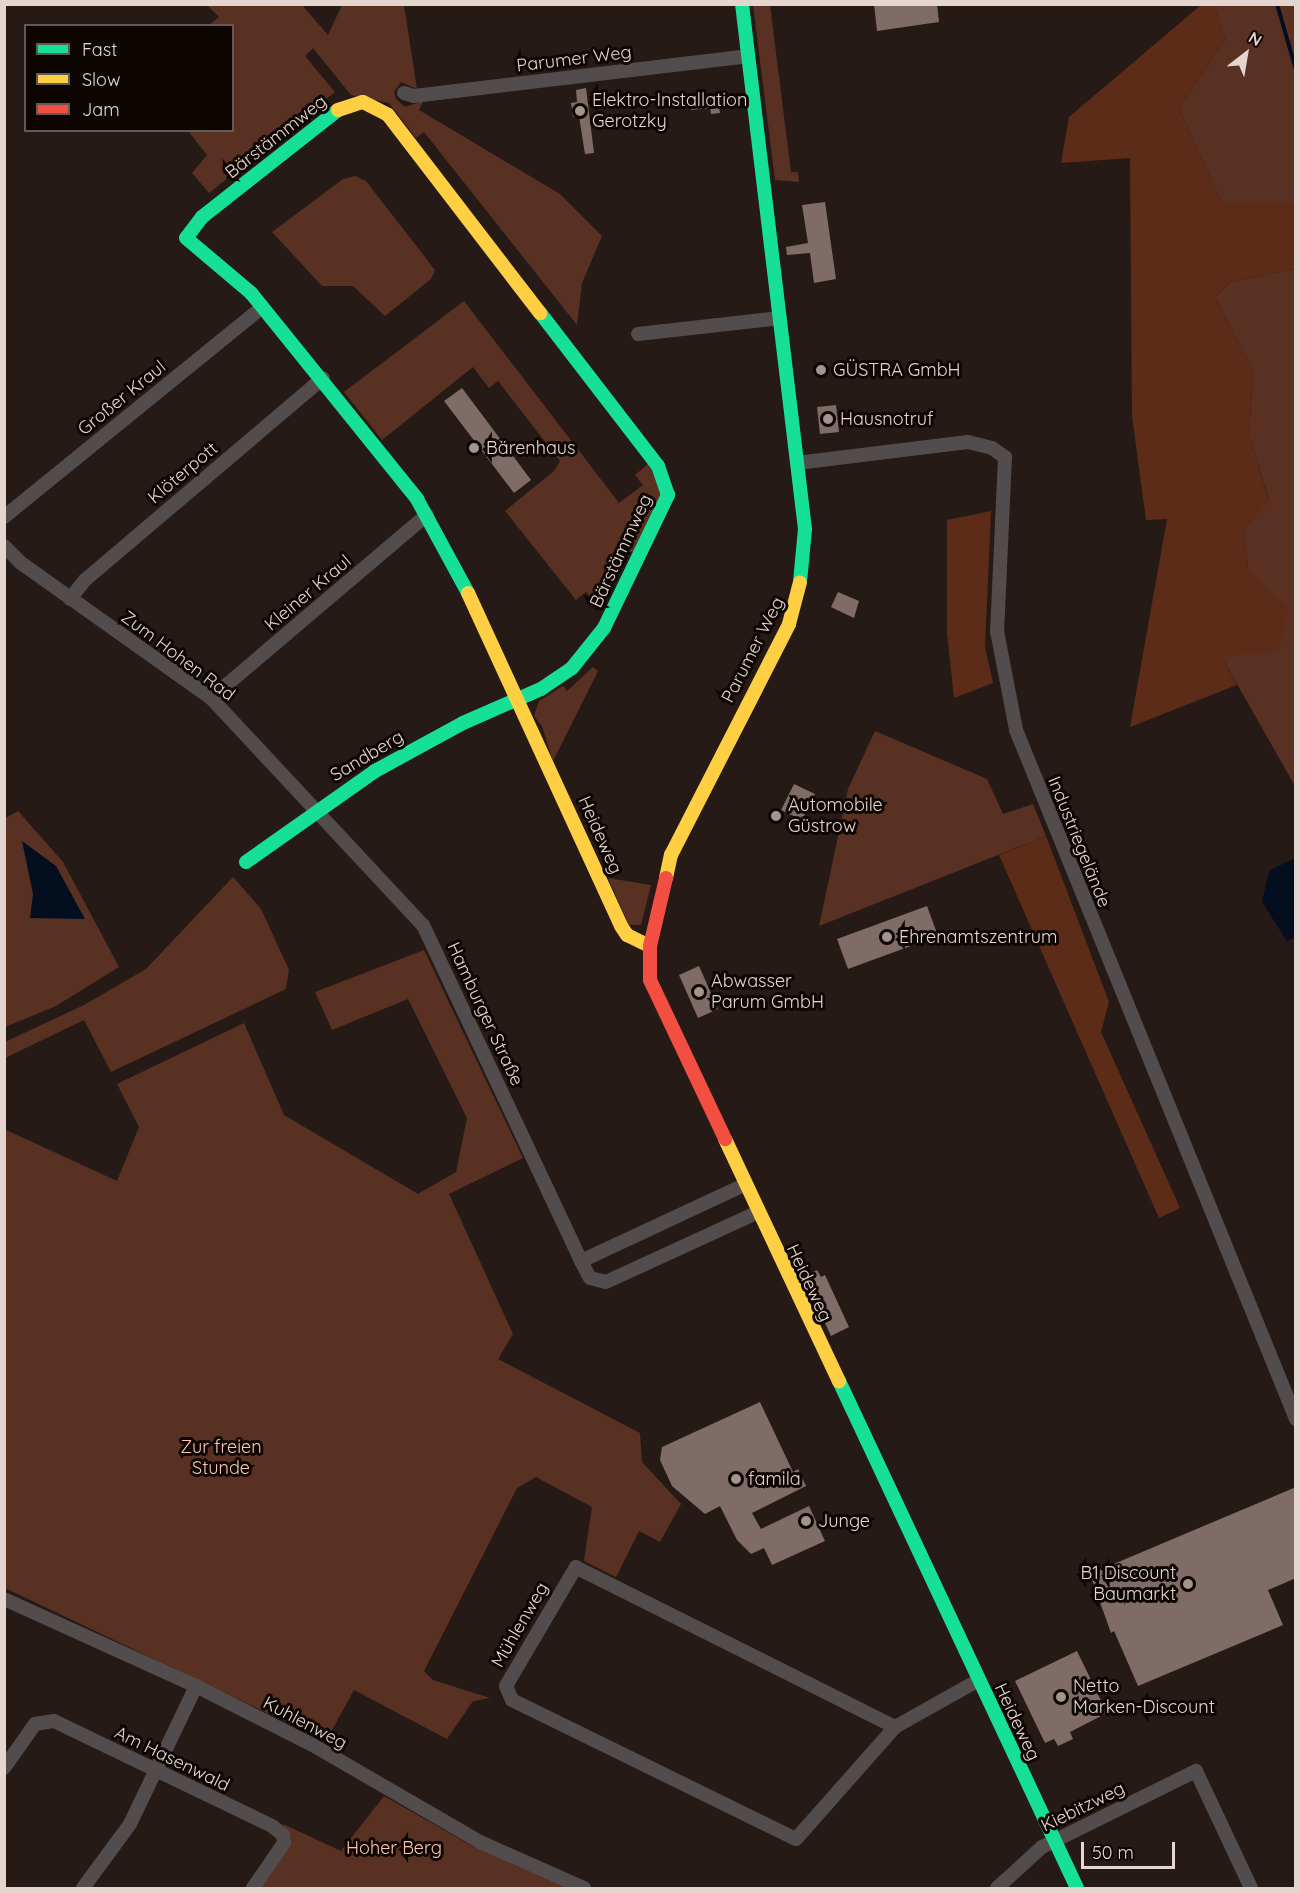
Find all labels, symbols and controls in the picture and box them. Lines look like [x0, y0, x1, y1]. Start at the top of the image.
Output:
legend [24, 24, 234, 132]
north arrow [1216, 24, 1276, 84]
text: N [1245, 27, 1265, 50]
text: Fast [82, 38, 117, 61]
street label: Parumer Weg [515, 41, 633, 77]
text: Slow [82, 68, 120, 91]
place label: Elektro-Installation Gerotzky [592, 90, 747, 132]
street label: Bärstämmweg [221, 91, 331, 183]
text: Jam [82, 98, 120, 121]
marker: Elektro-Installation Gerotzky [573, 104, 587, 118]
street label: Großer Kraul [74, 356, 170, 440]
place label: GÜSTRA GmbH [833, 359, 961, 381]
marker: GÜSTRA GmbH [814, 363, 828, 377]
place label: Hausnotruf [840, 408, 933, 430]
marker: Hausnotruf [821, 412, 835, 426]
place label: Bärenhaus [486, 437, 575, 459]
street label: Klöterpott [144, 438, 222, 508]
marker: Bärenhaus [467, 441, 481, 455]
street label: Bärstämmweg [585, 491, 657, 611]
street label: Kleiner Kraul [260, 551, 356, 635]
street label: Parumer Weg [717, 594, 789, 706]
street label: Zum Hohen Rad [117, 606, 239, 706]
street label: Sandberg [327, 726, 407, 786]
street label: Industriegelände [1043, 773, 1115, 911]
street label: Heideweg [573, 793, 627, 877]
place label: Automobile Güstrow [788, 795, 883, 838]
marker: Automobile Güstrow [769, 809, 783, 823]
place label: Ehrenamtszentrum [899, 926, 1057, 948]
marker: Ehrenamtszentrum [880, 930, 894, 944]
street label: Hamburger Straße [442, 939, 528, 1089]
place label: Abwasser Parum GmbH [711, 971, 824, 1014]
marker: Abwasser Parum GmbH [692, 985, 706, 999]
street label: Heideweg [782, 1241, 836, 1325]
park label: Zur freien Stunde [180, 1437, 262, 1480]
place label: famila [748, 1468, 801, 1490]
marker: famila [729, 1472, 743, 1486]
place label: Junge [818, 1510, 870, 1532]
marker: Junge [799, 1514, 813, 1528]
place label: B1 Discount Baumarkt [1081, 1563, 1176, 1606]
marker: B1 Discount Baumarkt [1181, 1577, 1195, 1591]
street label: Mühlenweg [487, 1579, 553, 1671]
place label: Netto Marken-Discount [1073, 1676, 1215, 1718]
street label: Heideweg [990, 1680, 1044, 1764]
marker: Netto Marken-Discount [1054, 1690, 1068, 1704]
street label: Kuhlenweg [259, 1692, 351, 1754]
street label: Am Hasenwald [111, 1722, 233, 1796]
street label: Kiebitzweg [1038, 1777, 1128, 1837]
scale bar [1084, 1830, 1178, 1868]
park label: Hoher Berg [346, 1837, 442, 1859]
text: 50 m [1092, 1841, 1134, 1864]

